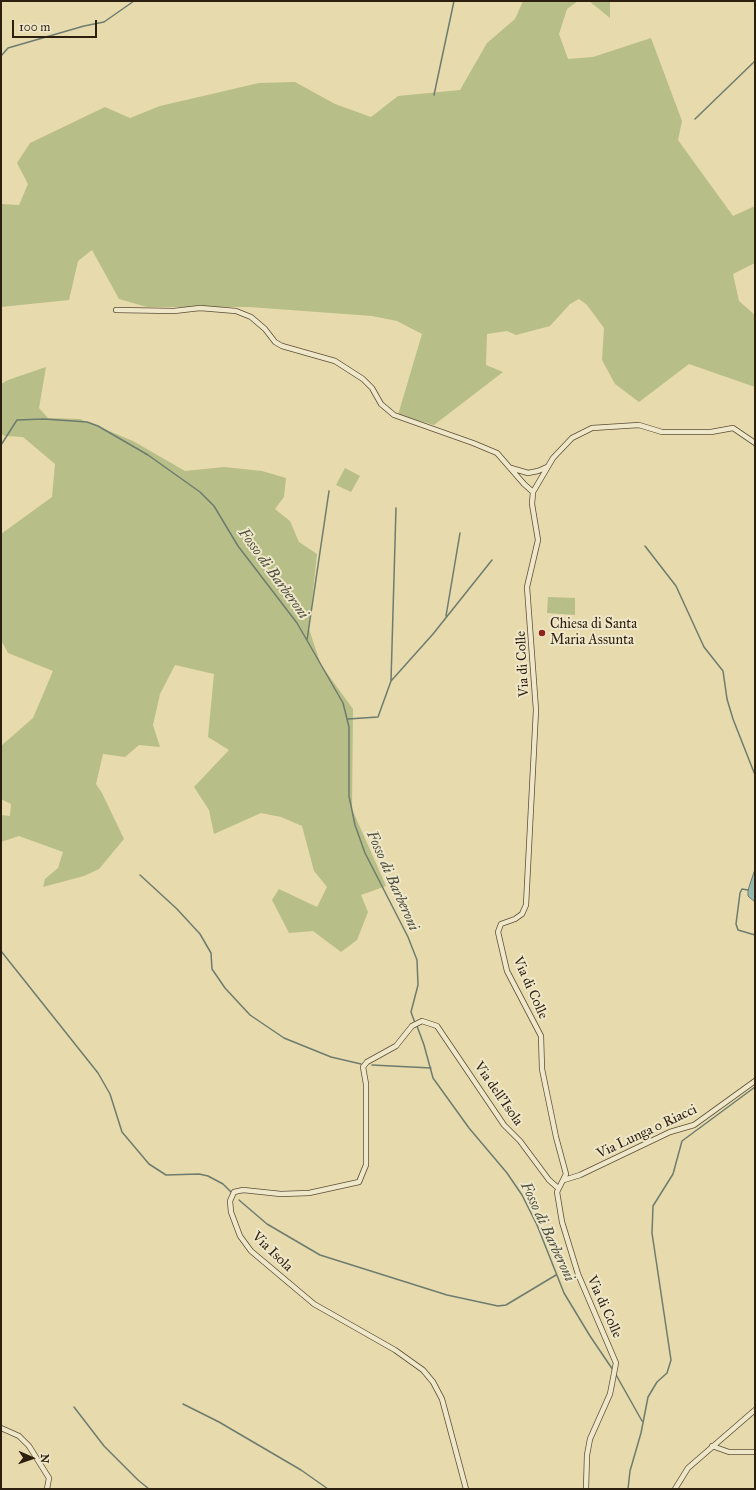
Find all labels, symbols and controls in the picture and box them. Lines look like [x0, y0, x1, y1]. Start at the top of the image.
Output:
scale bar [14, 12, 99, 38]
text: 100 m [19, 20, 50, 34]
water label: Fosso di Barberoni [234, 525, 312, 623]
place label: Chiesa di Santa Maria Assunta [550, 617, 637, 650]
marker: Chiesa di Santa Maria Assunta [537, 628, 547, 638]
street label: Via di Colle [513, 630, 533, 698]
water label: Fosso di Barberoni [362, 828, 422, 934]
street label: Via di Colle [509, 954, 551, 1022]
street label: Via dell'Isola [470, 1059, 526, 1129]
street label: Via Lunga o Riacci [594, 1101, 700, 1163]
water label: Fosso di Barberoni [516, 1179, 578, 1285]
street label: Via Isola [248, 1228, 296, 1276]
street label: Via di Colle [583, 1273, 625, 1341]
north arrow [12, 1438, 52, 1478]
text: N [38, 1454, 51, 1463]

